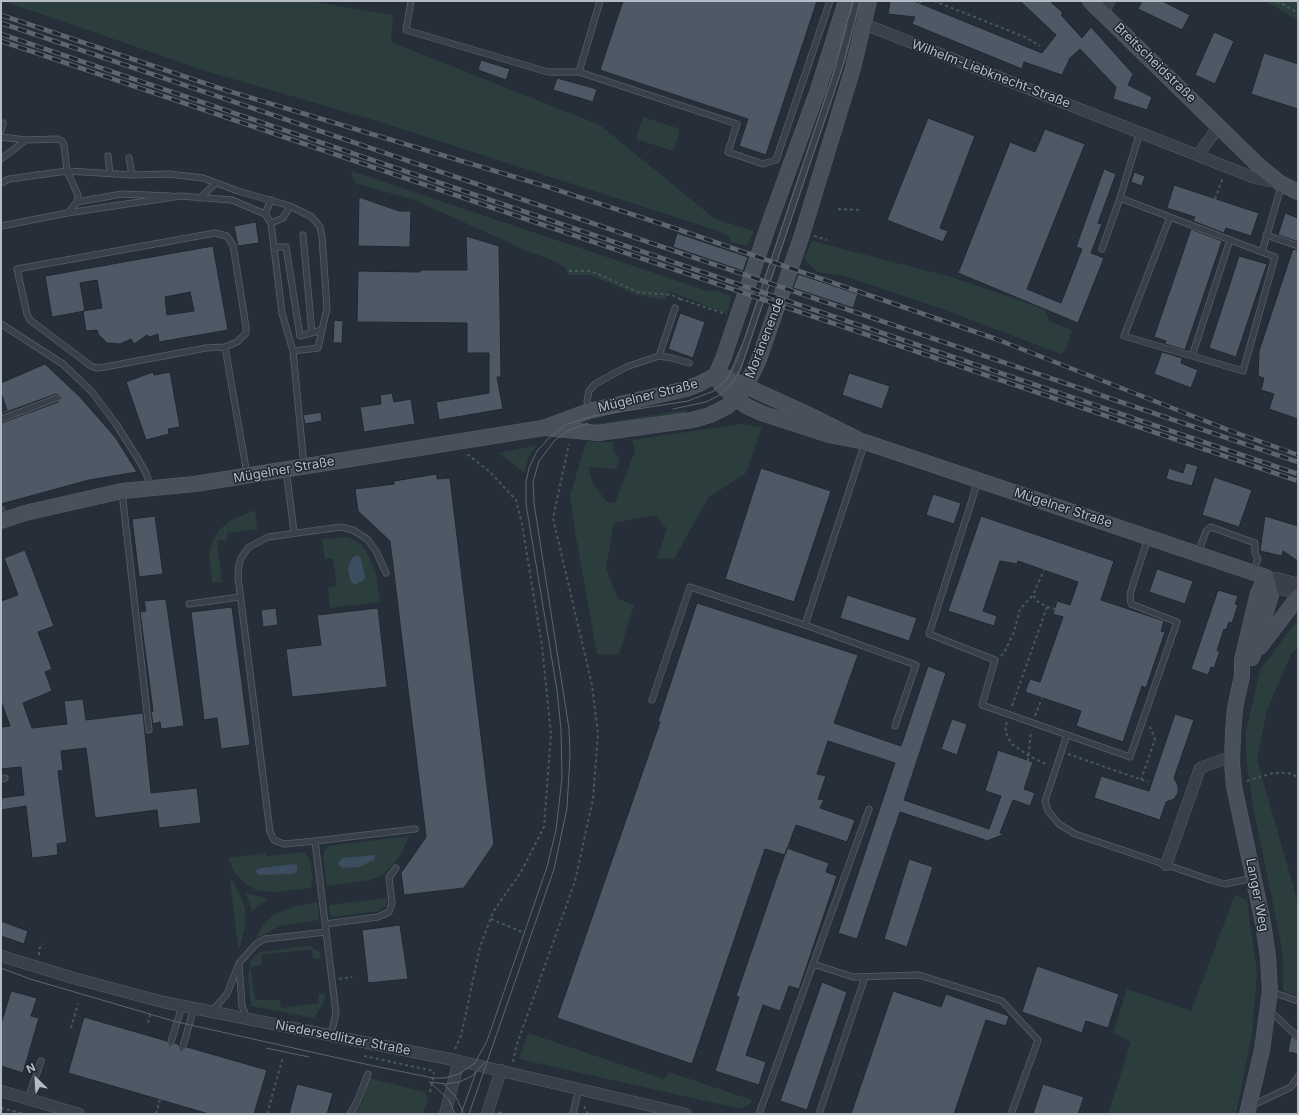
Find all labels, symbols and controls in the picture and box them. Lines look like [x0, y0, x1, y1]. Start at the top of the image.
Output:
street label: Breitscheidstraße [1111, 20, 1199, 106]
street label: Wilhelm-Liebknecht-Straße [909, 36, 1073, 112]
street label: Moränenende [742, 295, 788, 381]
street label: Mügelner Straße [596, 376, 700, 416]
street label: Mügelner Straße [232, 453, 336, 487]
street label: Mügelner Straße [1012, 485, 1114, 531]
street label: Langer Weg [1242, 857, 1272, 933]
street label: Niedersedlitzer Straße [274, 1017, 412, 1059]
north arrow [16, 1059, 56, 1099]
text: N [24, 1060, 38, 1076]

